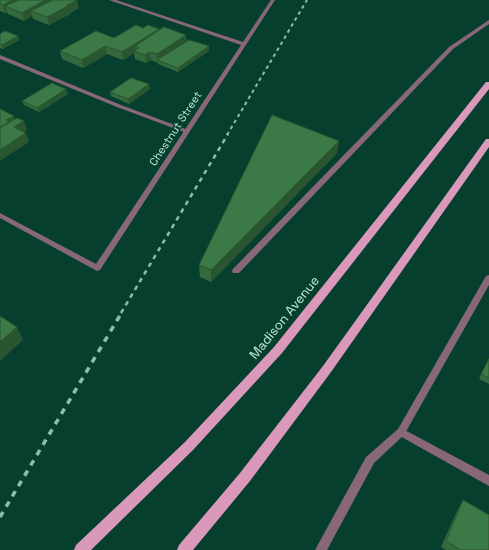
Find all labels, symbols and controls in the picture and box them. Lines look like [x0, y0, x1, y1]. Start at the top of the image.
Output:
street label: Chestnut Street [147, 89, 205, 169]
street label: Madison Avenue [247, 273, 323, 363]

